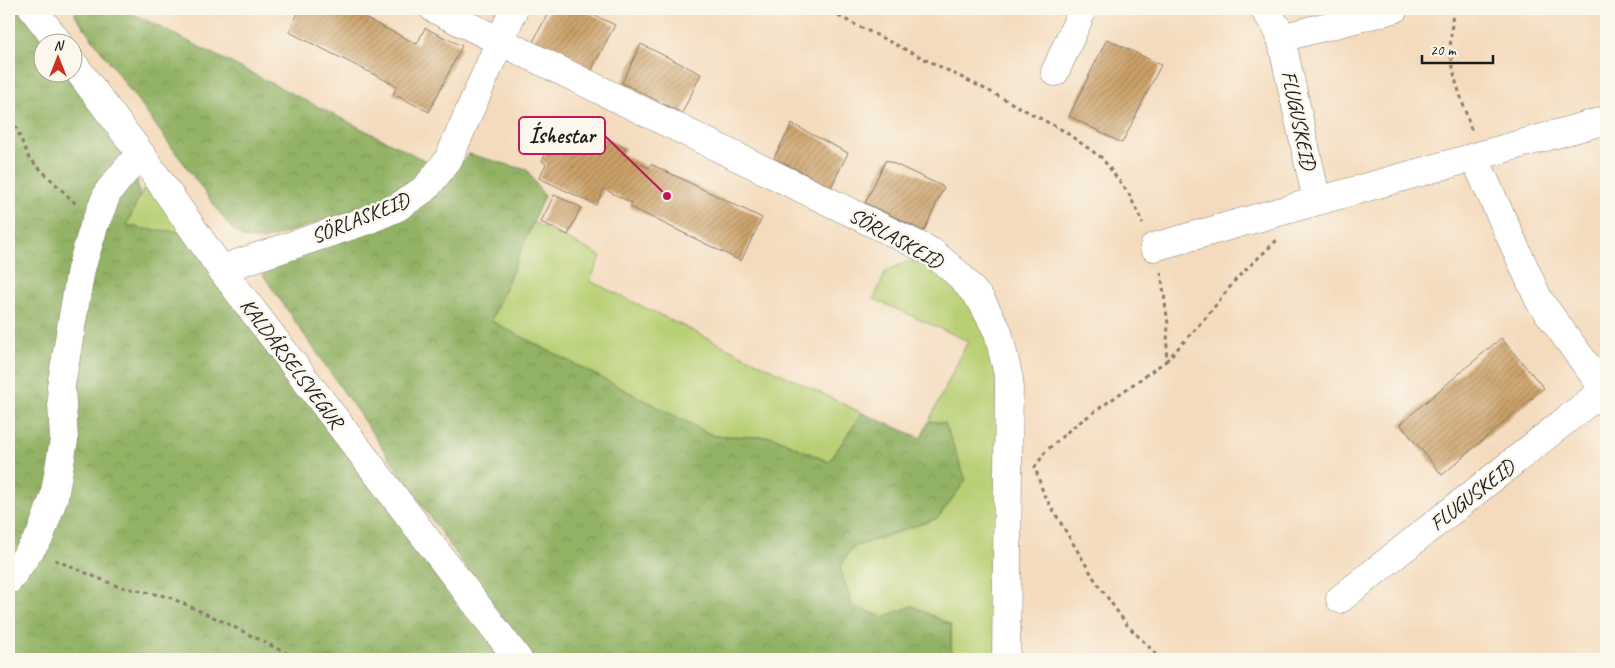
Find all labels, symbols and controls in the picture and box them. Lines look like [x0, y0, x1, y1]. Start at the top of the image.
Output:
north arrow [32, 32, 82, 82]
scale bar [1422, 32, 1494, 64]
text: N [54, 37, 65, 54]
text: 20 m [1430, 41, 1457, 60]
street label: FLUGUSKEIÐ [1276, 68, 1323, 174]
callout: Íshestar [519, 117, 605, 154]
text: Íshestar [529, 121, 597, 150]
street label: SÖRLASKEIÐ [307, 186, 414, 249]
street label: SÖRLASKEIÐ [845, 202, 949, 275]
street label: KALDÁRSELSVEGUR [235, 293, 351, 435]
street label: FLUGUSKEIÐ [1424, 453, 1521, 536]

